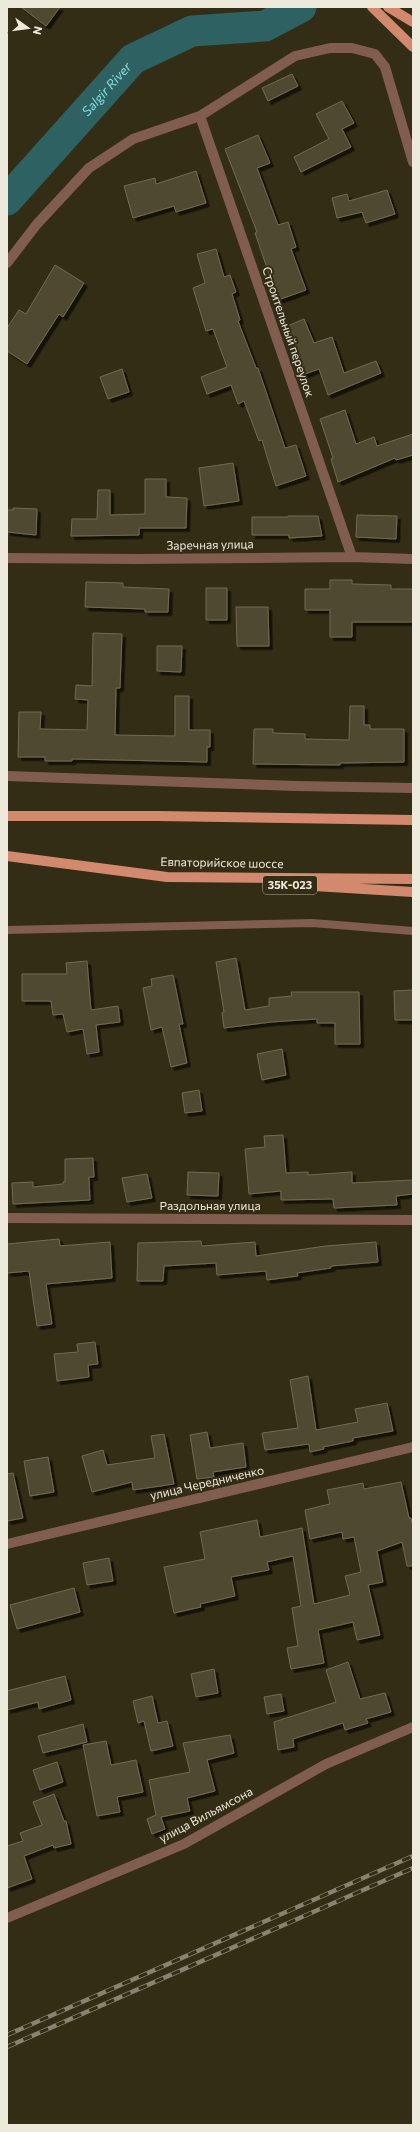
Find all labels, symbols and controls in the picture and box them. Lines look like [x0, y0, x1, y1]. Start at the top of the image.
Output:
north arrow [8, 8, 48, 48]
text: N [31, 25, 45, 36]
water label: Salgir River [78, 58, 135, 119]
street label: Строительный переулок [260, 265, 318, 399]
street label: Заречная улица [166, 536, 254, 552]
street label: Евпаторийское шоссе [160, 854, 284, 870]
road number: 35К-023 [263, 876, 317, 894]
street label: Раздольная улица [159, 1198, 261, 1212]
street label: улица Чередниченко [148, 1462, 265, 1502]
street label: улица Вильямсона [156, 1784, 255, 1845]

